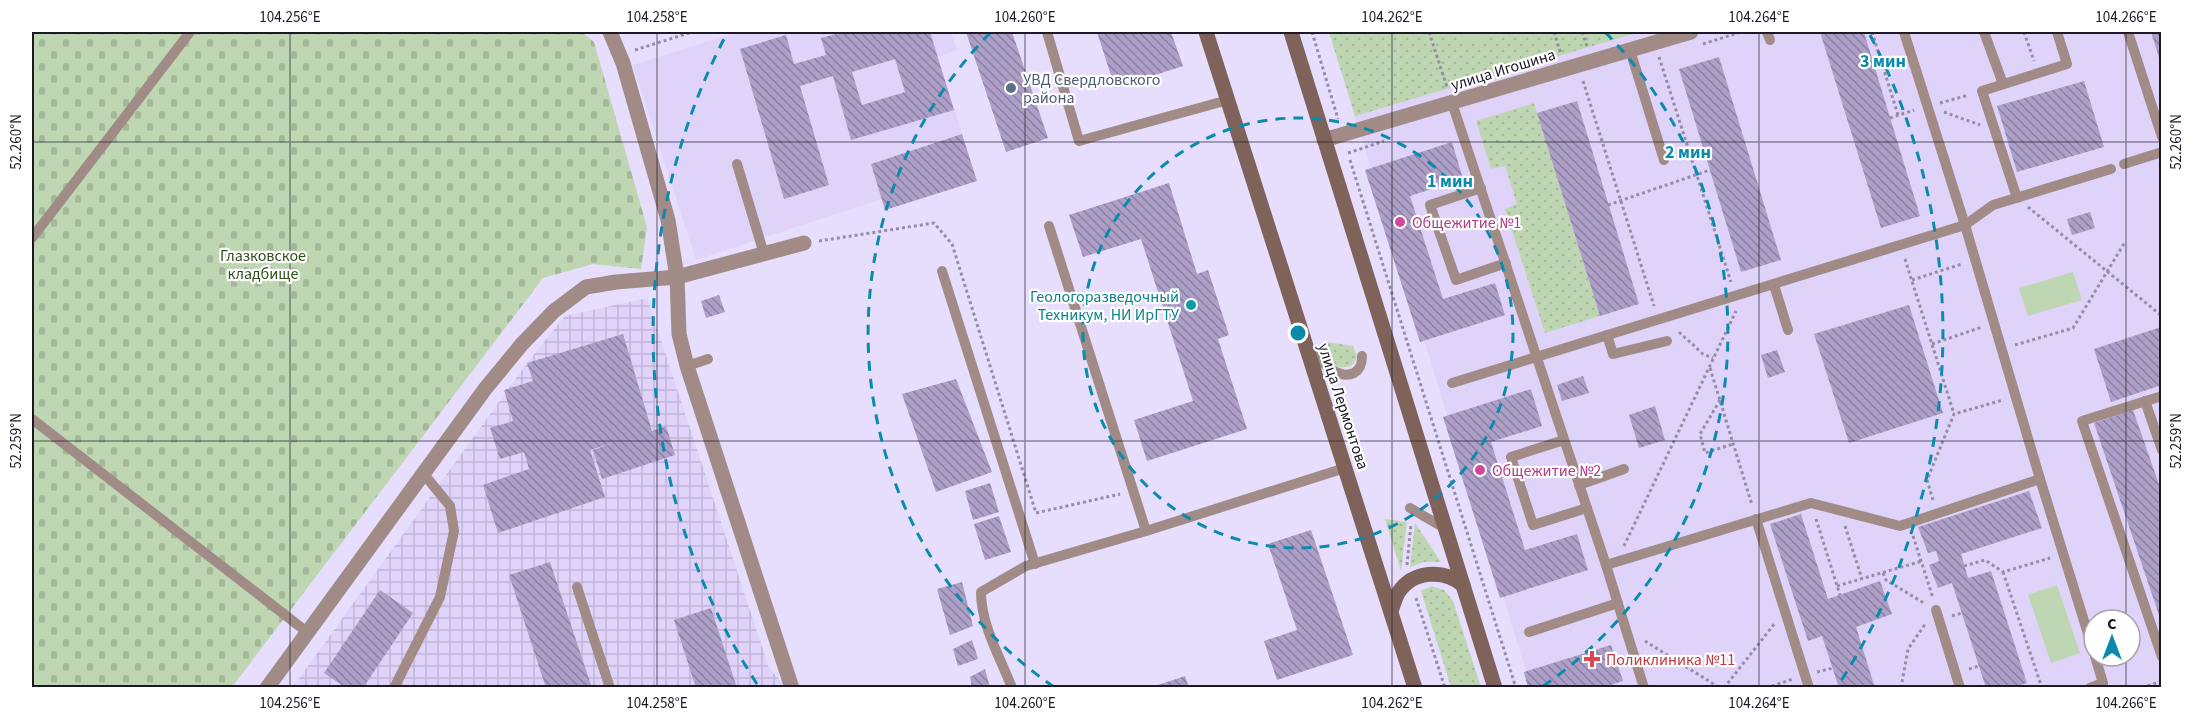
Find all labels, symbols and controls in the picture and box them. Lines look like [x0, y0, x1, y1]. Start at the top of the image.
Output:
text: 104.256°E [259, 7, 321, 28]
text: 104.258°E [626, 7, 688, 28]
text: 104.260°E [994, 7, 1056, 28]
text: 104.262°E [1361, 7, 1423, 28]
text: 104.264°E [1728, 7, 1790, 28]
text: 104.266°E [2095, 7, 2157, 28]
street label: улица Игошина [1448, 44, 1558, 96]
text: 3 мин [1860, 49, 1906, 74]
place label: УВД Свердловского района [1023, 69, 1160, 109]
marker: УВД Свердловского района [1004, 81, 1018, 95]
text: 52.260°N [6, 114, 27, 170]
text: 52.260°N [2166, 114, 2187, 170]
text: 2 мин [1665, 140, 1711, 165]
text: 1 мин [1427, 169, 1473, 194]
place label: Общежитие №1 [1412, 212, 1521, 234]
marker: Общежитие №1 [1393, 215, 1407, 229]
park label: Глазковское кладбище [220, 245, 306, 285]
place label: Геологоразведочный Техникум, НИ ИрГТУ [1030, 286, 1180, 326]
marker: Геологоразведочный Техникум, НИ ИрГТУ [1184, 298, 1198, 312]
centre of rings [1288, 323, 1308, 343]
street label: улица Лермонтова [1312, 340, 1374, 472]
text: 52.259°N [6, 413, 27, 469]
text: 52.259°N [2166, 413, 2187, 469]
place label: Общежитие №2 [1492, 460, 1601, 482]
marker: Общежитие №2 [1473, 463, 1487, 477]
north arrow [2082, 608, 2142, 668]
text: С [2107, 613, 2117, 635]
place label: Поликлиника №11 [1606, 649, 1735, 671]
marker: Поликлиника №11 [1583, 650, 1601, 668]
text: 104.256°E [259, 693, 321, 714]
text: 104.258°E [626, 693, 688, 714]
text: 104.260°E [994, 693, 1056, 714]
text: 104.262°E [1361, 693, 1423, 714]
text: 104.264°E [1728, 693, 1790, 714]
text: 104.266°E [2095, 693, 2157, 714]

